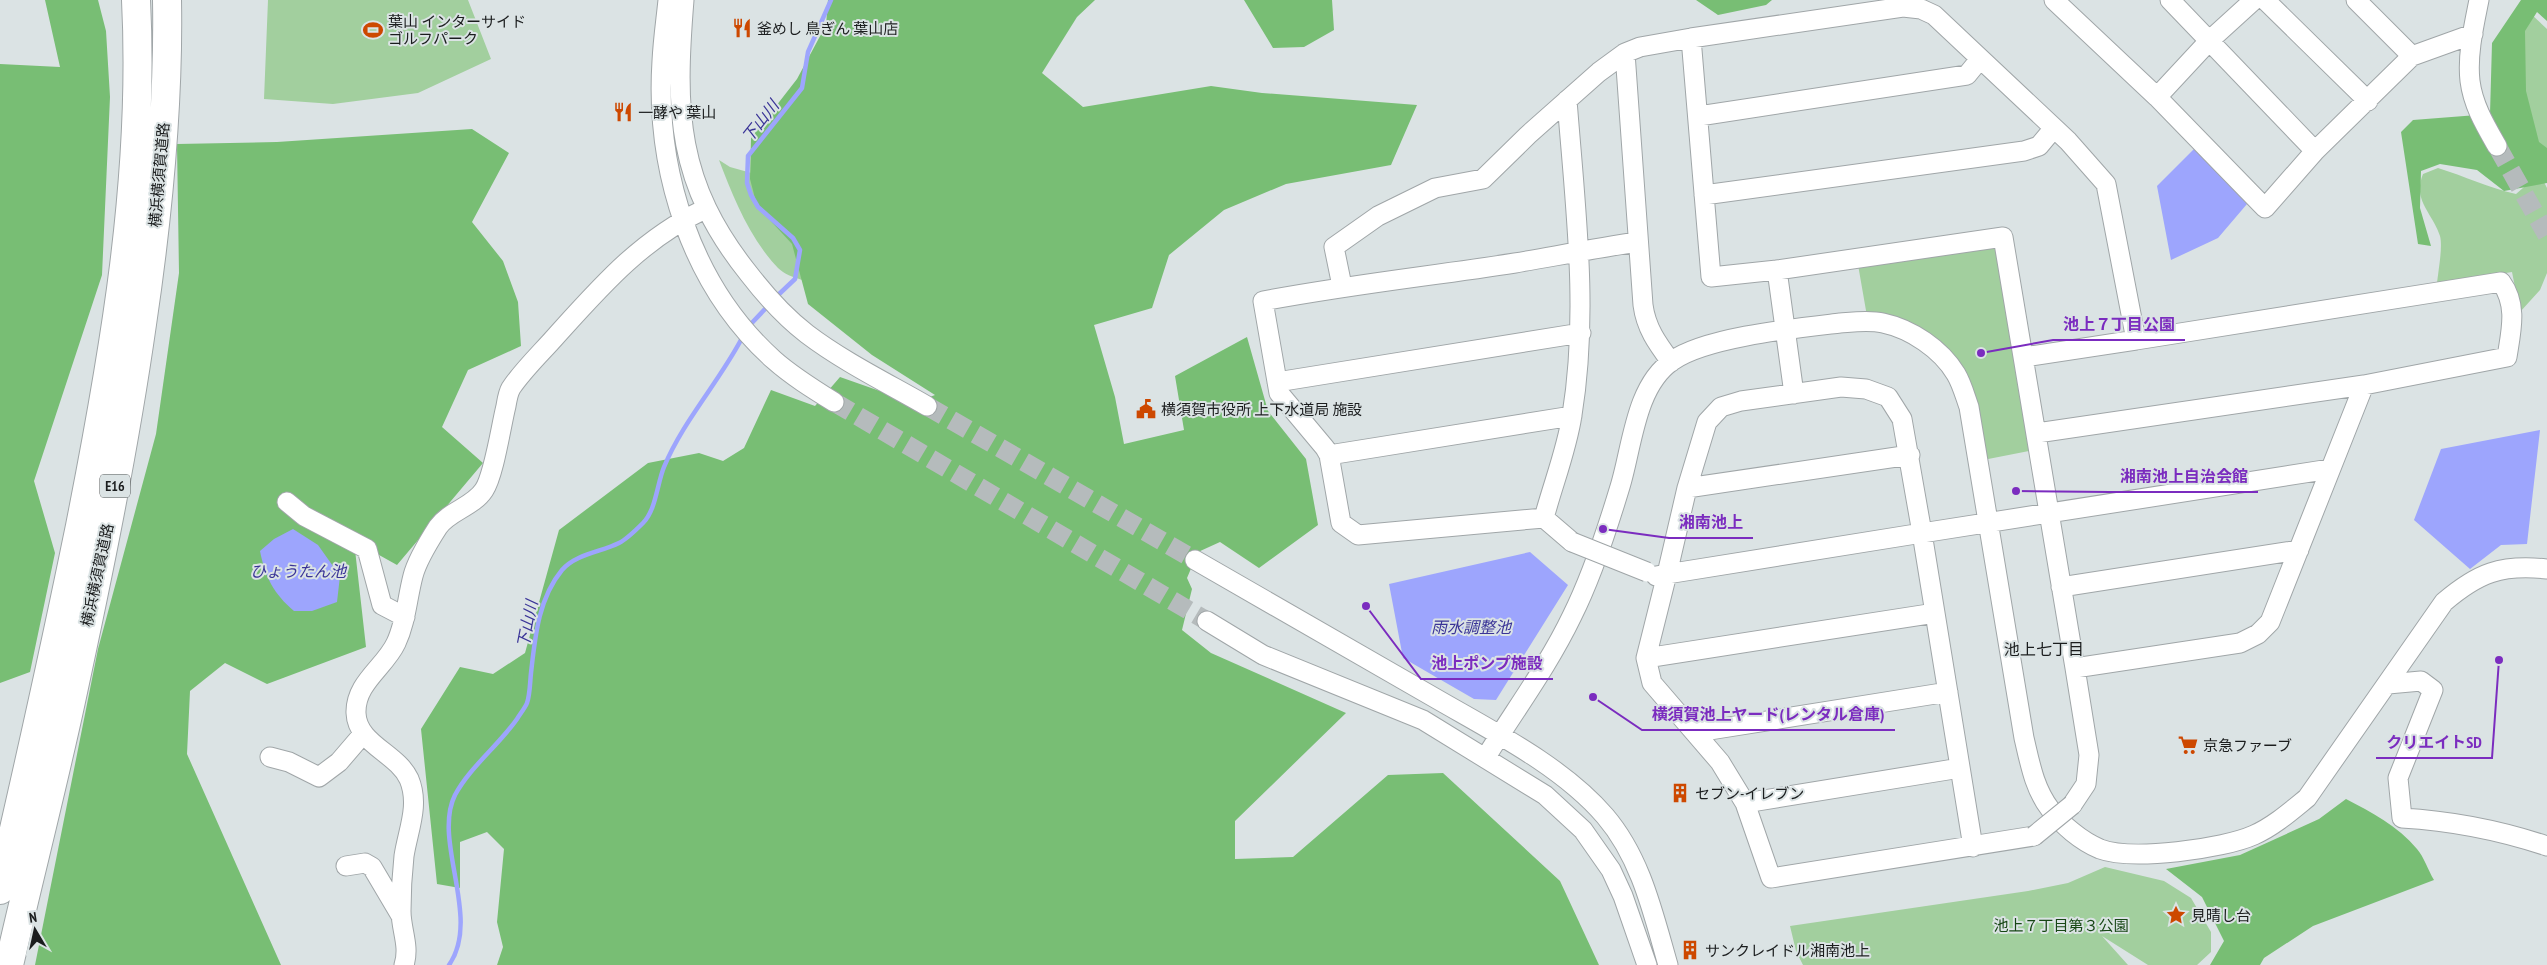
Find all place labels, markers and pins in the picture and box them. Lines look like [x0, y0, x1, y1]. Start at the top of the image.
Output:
place label: 葉山 インターサイド ゴルフパーク [388, 12, 526, 48]
restaurant icon: 釜めし 鳥ぎん 葉山店 [731, 17, 753, 39]
sports icon: 葉山 インターサイド ゴルフパーク [362, 19, 384, 41]
place label: 釜めし 鳥ぎん 葉山店 [757, 19, 898, 38]
restaurant icon: 一酵や 葉山 [612, 101, 634, 123]
place label: 一酵や 葉山 [638, 103, 716, 122]
callout: 池上７丁目公園 [2053, 309, 2185, 340]
public building icon: 横須賀市役所 上下水道局 施設 [1135, 398, 1157, 420]
place label: 横須賀市役所 上下水道局 施設 [1161, 400, 1362, 419]
callout: 湘南池上自治会館 [2110, 461, 2258, 492]
callout: 湘南池上 [1669, 507, 1753, 538]
callout: 池上ポンプ施設 [1421, 648, 1553, 679]
callout: 横須賀池上ヤード(レンタル倉庫) [1642, 699, 1895, 730]
callout: クリエイトSD [2376, 727, 2492, 758]
supermarket icon: 京急ファーブ [2177, 734, 2199, 756]
place label: 京急ファーブ [2203, 736, 2292, 755]
building icon: セブン-イレブン [1669, 782, 1691, 804]
place label: セブン-イレブン [1695, 784, 1804, 803]
place icon: 見晴し台 [2165, 904, 2187, 926]
place label: 見晴し台 [2191, 906, 2251, 925]
building icon: サンクレイドル湘南池上 [1679, 939, 1701, 961]
place label: サンクレイドル湘南池上 [1705, 941, 1870, 960]

